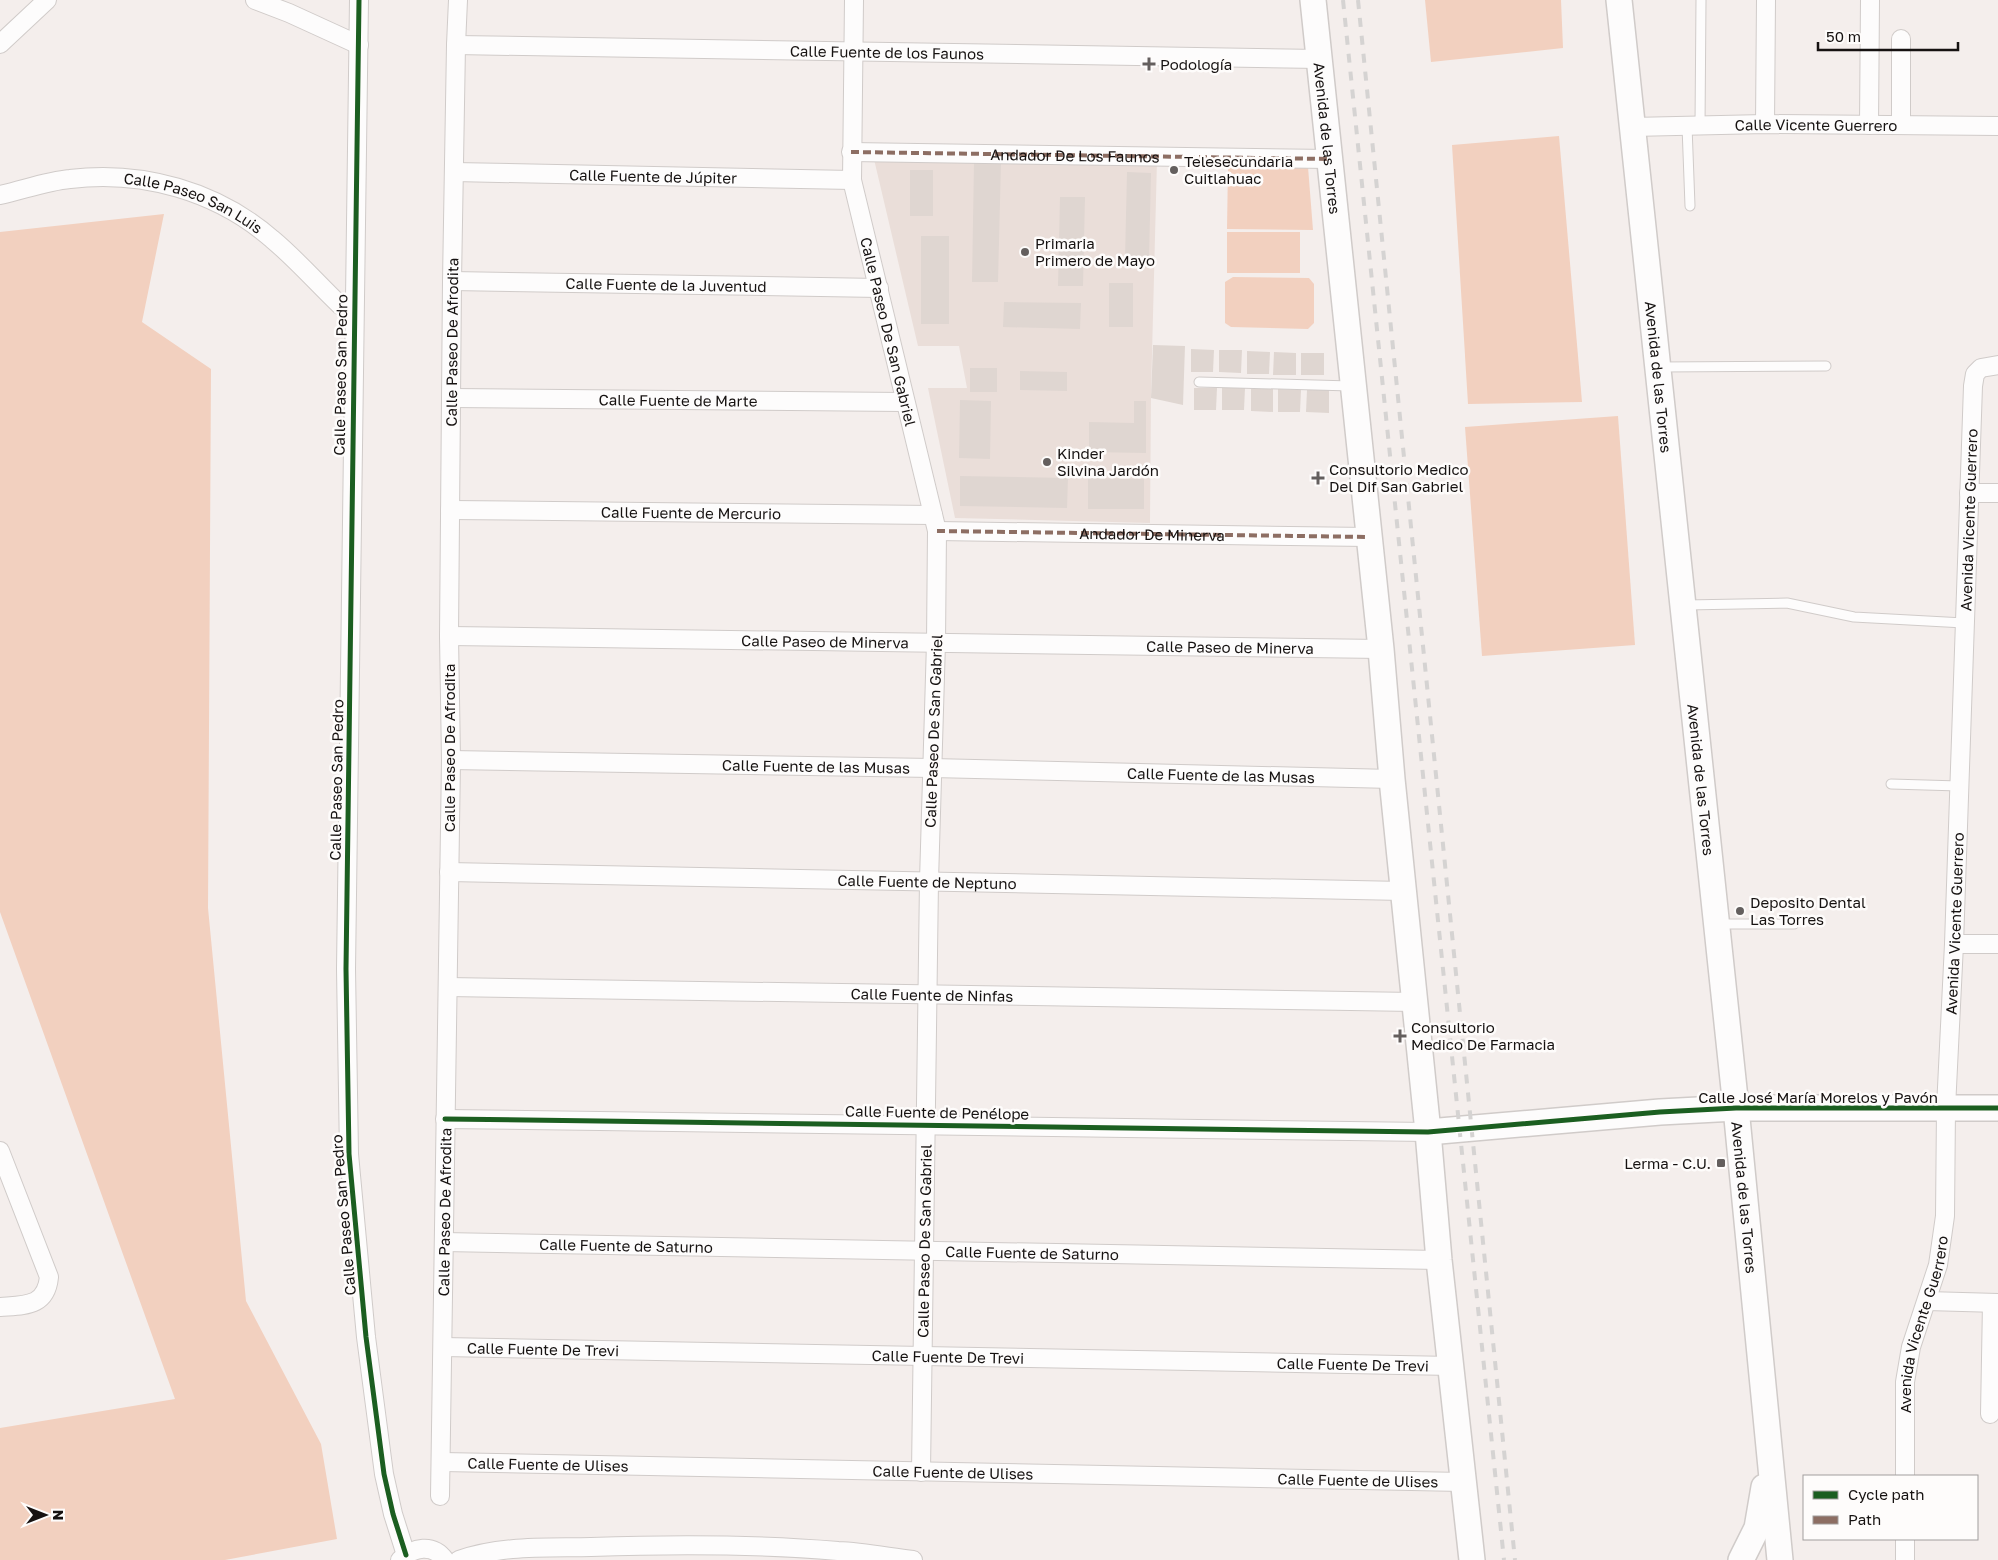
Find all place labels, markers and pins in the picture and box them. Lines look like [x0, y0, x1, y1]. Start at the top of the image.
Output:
place label: Podología [1160, 55, 1232, 73]
marker: Podología [1142, 57, 1156, 71]
place label: Telesecundaria Cuitlahuac [1184, 152, 1293, 187]
marker: Telesecundaria Cuitlahuac [1168, 164, 1180, 176]
place label: Primaria Primero de Mayo [1035, 234, 1155, 269]
marker: Primaria Primero de Mayo [1019, 246, 1031, 258]
place label: Kinder Silvina Jardón [1057, 444, 1159, 479]
marker: Kinder Silvina Jardón [1041, 456, 1053, 468]
place label: Consultorio Medico Del Dif San Gabriel [1329, 460, 1469, 495]
marker: Consultorio Medico Del Dif San Gabriel [1311, 471, 1325, 485]
place label: Deposito Dental Las Torres [1750, 893, 1866, 928]
marker: Deposito Dental Las Torres [1734, 905, 1746, 917]
place label: Consultorio Medico De Farmacia [1411, 1018, 1555, 1053]
marker: Consultorio Medico De Farmacia [1393, 1029, 1407, 1043]
place label: Lerma - C.U. [1624, 1154, 1711, 1172]
marker: Lerma - C.U. [1715, 1157, 1727, 1169]

